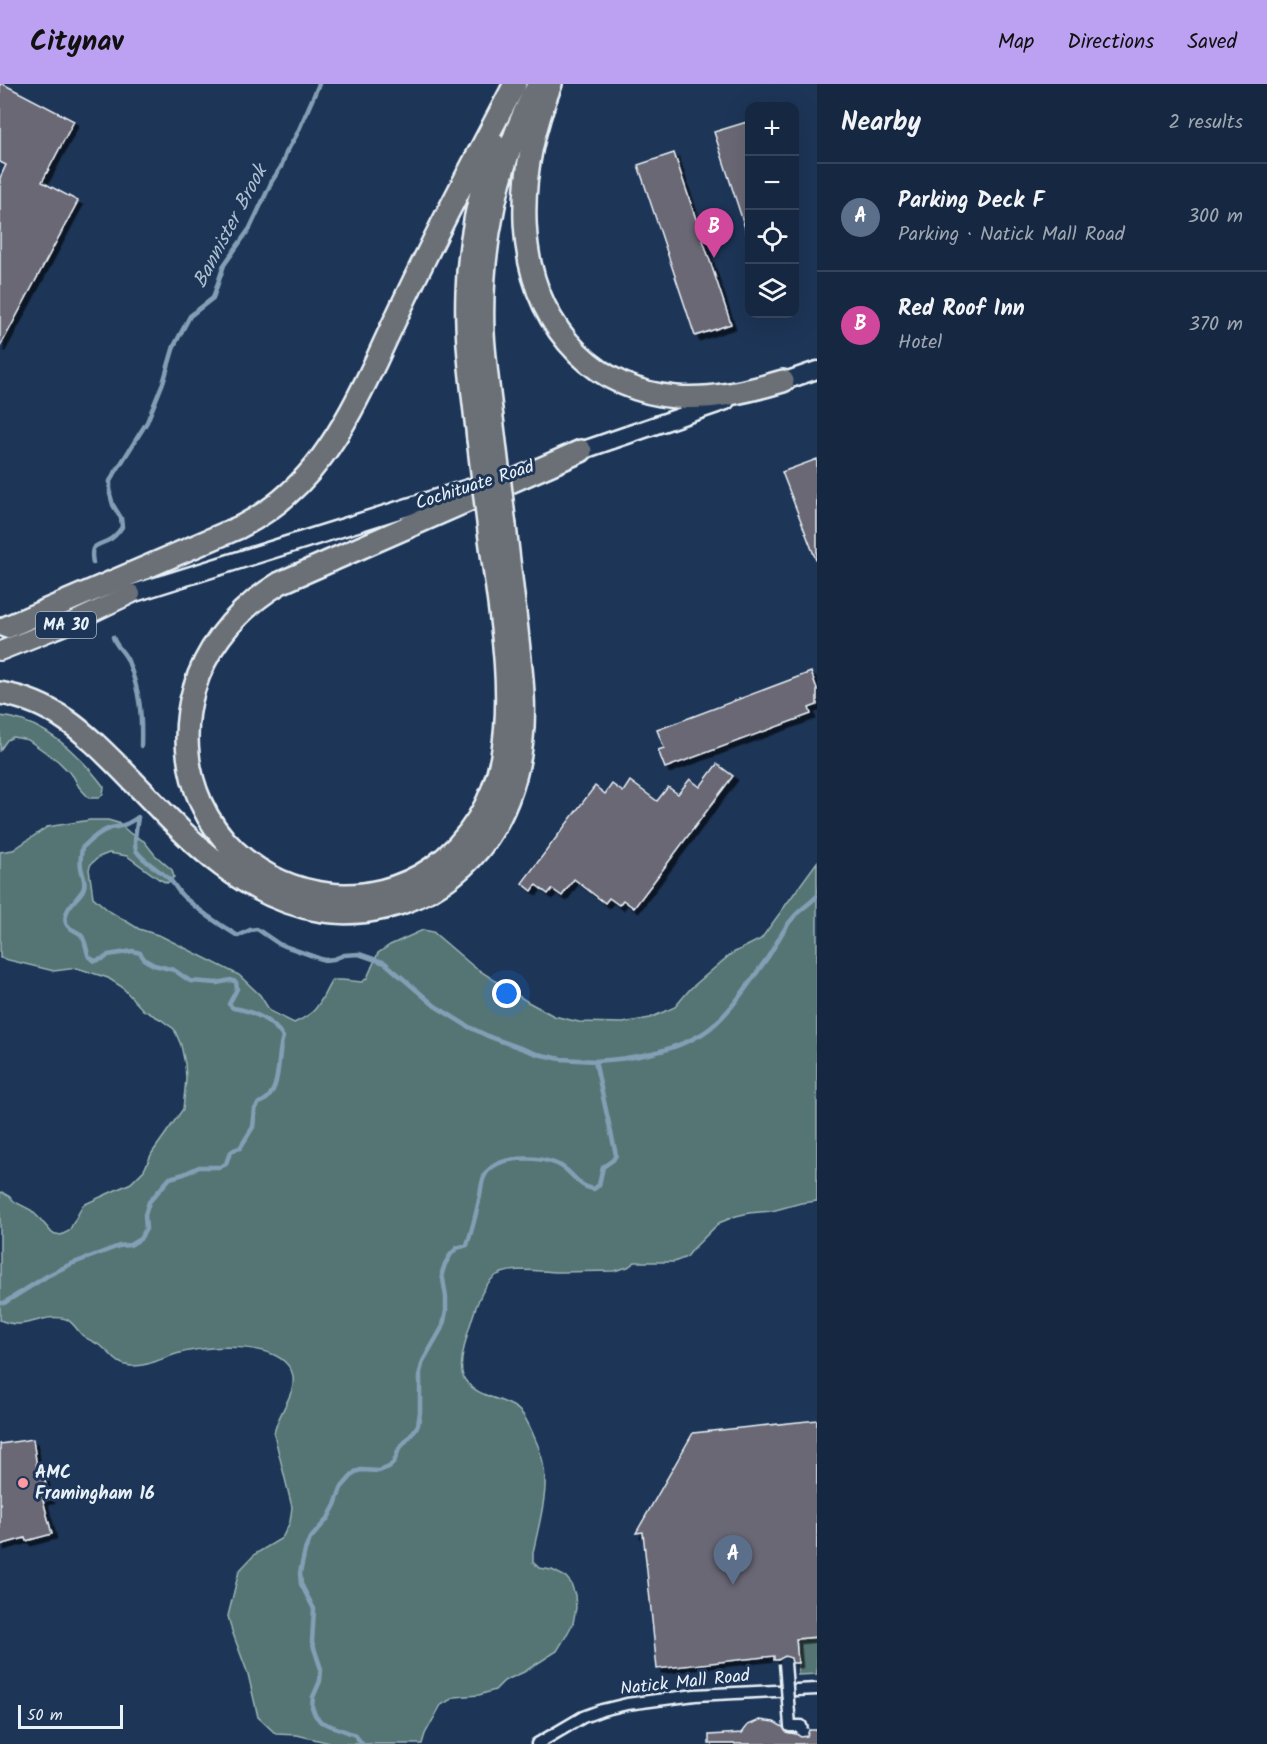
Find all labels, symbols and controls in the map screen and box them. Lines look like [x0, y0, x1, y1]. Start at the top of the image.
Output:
text: Citynav [30, 20, 123, 65]
text: Map [998, 26, 1034, 59]
text: Directions [1067, 26, 1154, 59]
text: Saved [1187, 26, 1237, 59]
map controls [745, 102, 799, 318]
button: + [745, 102, 799, 156]
text: Nearby [841, 102, 921, 144]
text: 2 results [1168, 107, 1243, 139]
button: − [745, 156, 799, 210]
water label: Bannister Brook [185, 158, 278, 294]
text: Parking Deck F [898, 184, 1044, 219]
text: A [854, 201, 867, 233]
text: 300 m [1188, 201, 1243, 233]
pin: B [694, 208, 734, 258]
button: locate [745, 210, 799, 264]
text: Parking · Natick Mall Road [898, 219, 1125, 251]
button: layers [745, 264, 799, 318]
text: Red Roof Inn [898, 292, 1025, 327]
text: B [854, 309, 867, 341]
text: 370 m [1188, 309, 1243, 341]
text: Hotel [898, 327, 942, 359]
street label: Cochituate Road [412, 453, 539, 519]
road number: MA 30 [36, 612, 96, 638]
your location [492, 979, 521, 1008]
place label: AMC Framingham 16 [35, 1459, 155, 1509]
marker: AMC Framingham 16 [16, 1476, 30, 1490]
pin: A [714, 1536, 752, 1585]
street label: Natick Mall Road [619, 1662, 752, 1704]
scale bar [18, 1702, 123, 1730]
text: 50 m [27, 1703, 63, 1728]

